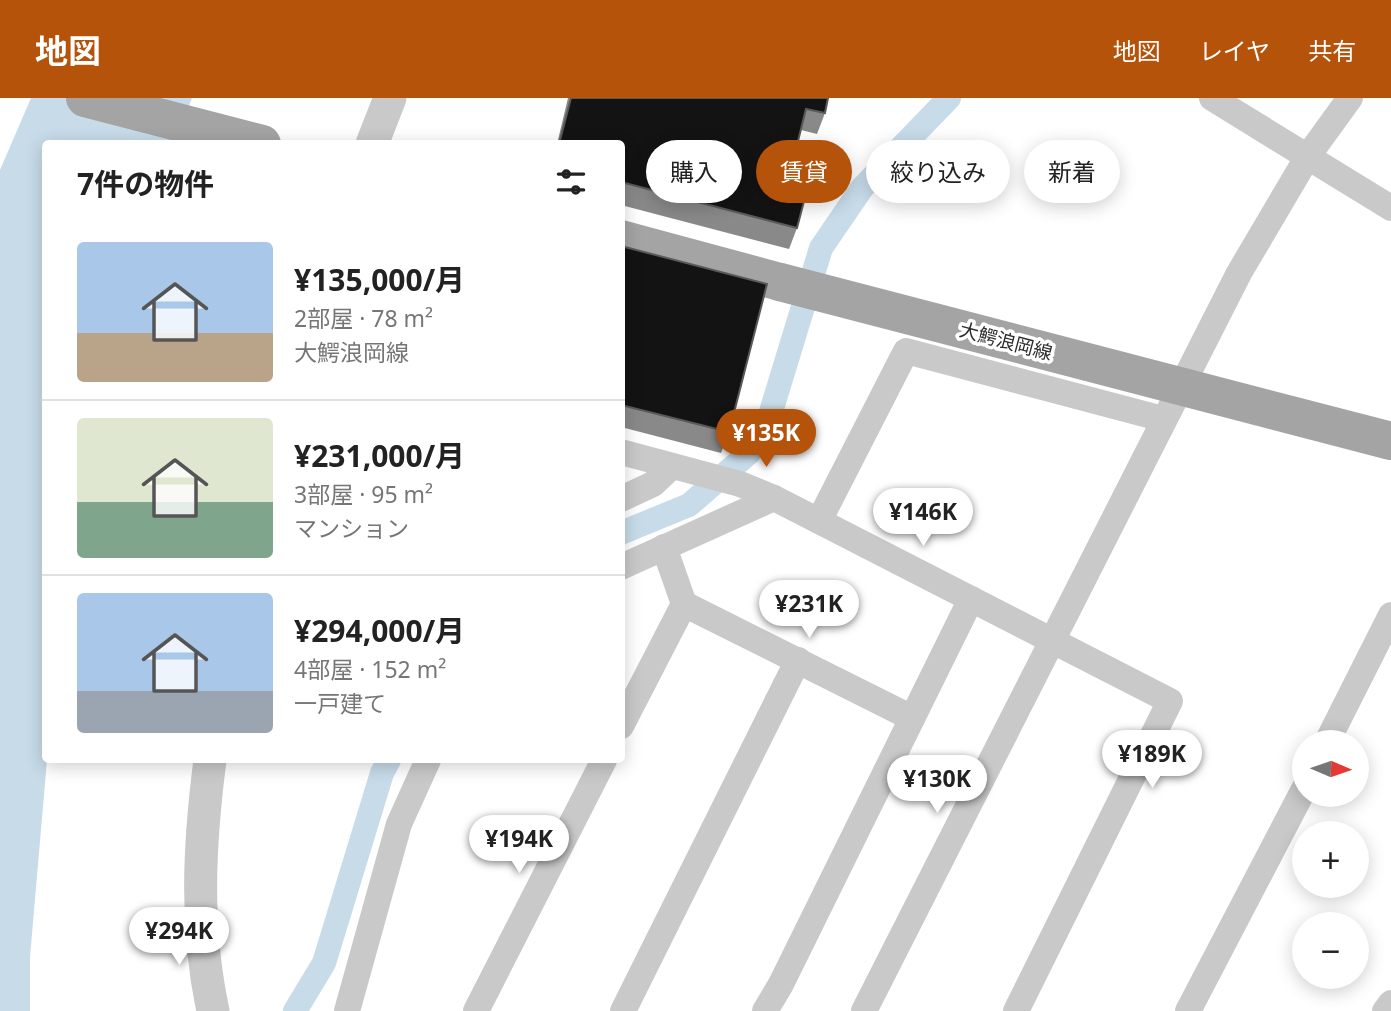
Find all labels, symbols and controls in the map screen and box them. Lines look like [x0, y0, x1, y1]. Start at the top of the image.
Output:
text: 地図 [35, 28, 101, 73]
text: 地図 [1113, 34, 1161, 67]
text: レイヤ [1199, 34, 1270, 67]
text: 共有 [1308, 34, 1356, 67]
chip: 購入 [646, 140, 742, 203]
chip: 賃貸 [756, 140, 852, 203]
chip: 絞り込み [866, 140, 1010, 203]
chip: 新着 [1024, 140, 1120, 203]
text: 7件の物件 [77, 163, 214, 204]
icon: filters [552, 163, 590, 201]
text: ¥135,000/月 [294, 259, 465, 300]
icon: home [133, 270, 217, 354]
text: 2部屋 · 78 m² [294, 302, 433, 334]
street label: 大鰐浪岡線 [957, 316, 1055, 366]
text: 大鰐浪岡線 [294, 336, 409, 368]
pin: ¥135K [717, 410, 815, 469]
text: ¥135K [732, 416, 800, 448]
text: ¥231,000/月 [294, 435, 465, 476]
icon: home [133, 446, 217, 530]
text: 3部屋 · 95 m² [294, 478, 433, 510]
pin: ¥146K [874, 489, 972, 548]
text: ¥146K [889, 495, 957, 527]
text: マンション [294, 512, 409, 544]
pin: ¥231K [760, 580, 858, 640]
text: ¥231K [775, 587, 843, 619]
text: ¥294,000/月 [294, 610, 465, 651]
icon: home [133, 621, 217, 705]
text: 4部屋 · 152 m² [294, 653, 446, 685]
text: 一戸建て [294, 687, 386, 719]
pin: ¥189K [1103, 730, 1201, 790]
north arrow [1292, 730, 1368, 807]
map controls [1292, 730, 1369, 989]
text: ¥189K [1118, 737, 1186, 769]
pin: ¥130K [888, 756, 986, 815]
text: ¥130K [903, 762, 971, 794]
pin: ¥194K [470, 816, 568, 875]
button: + [1292, 821, 1369, 898]
text: ¥194K [485, 822, 553, 854]
pin: ¥294K [130, 908, 228, 967]
button: − [1292, 912, 1369, 989]
text: ¥294K [145, 914, 213, 946]

